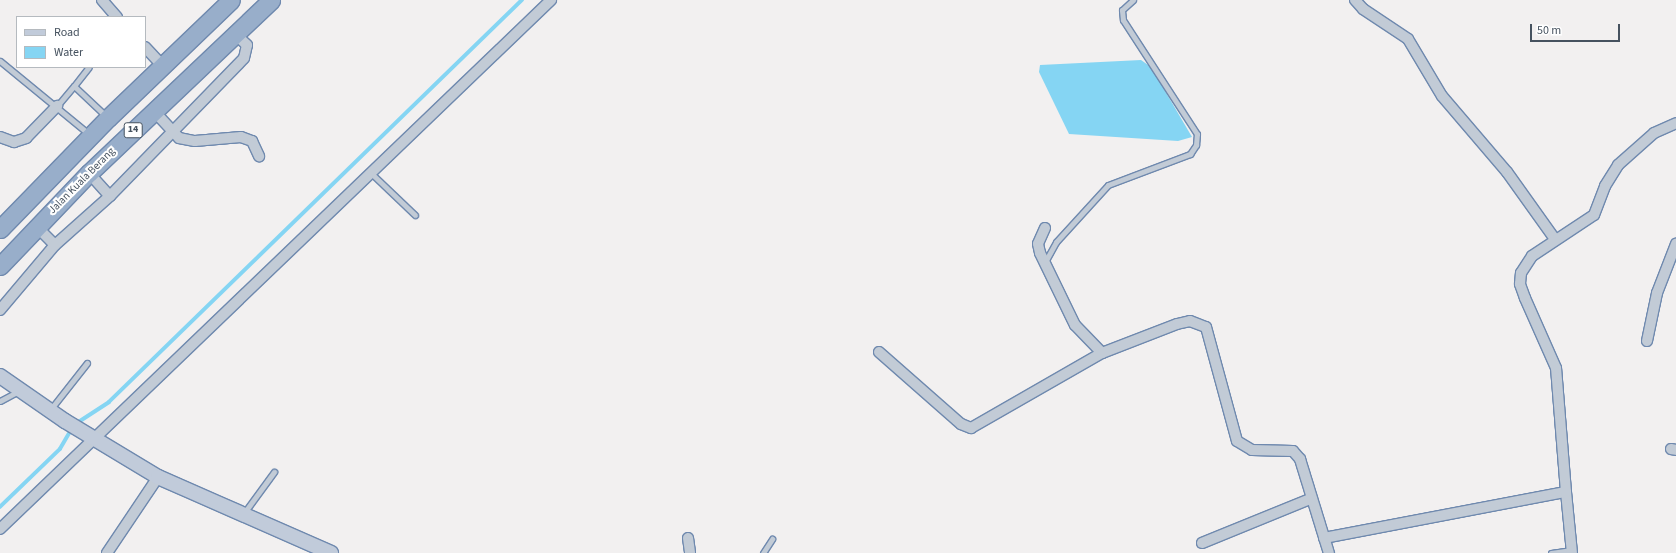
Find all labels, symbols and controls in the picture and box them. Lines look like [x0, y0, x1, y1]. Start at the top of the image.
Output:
legend [16, 16, 146, 68]
scale bar [1532, 16, 1622, 42]
text: 50 m [1537, 22, 1561, 39]
text: Road [54, 24, 80, 41]
text: Water [54, 44, 83, 61]
road number: 14 [123, 122, 143, 138]
street label: Jalan Kuala Berang [46, 145, 118, 217]

